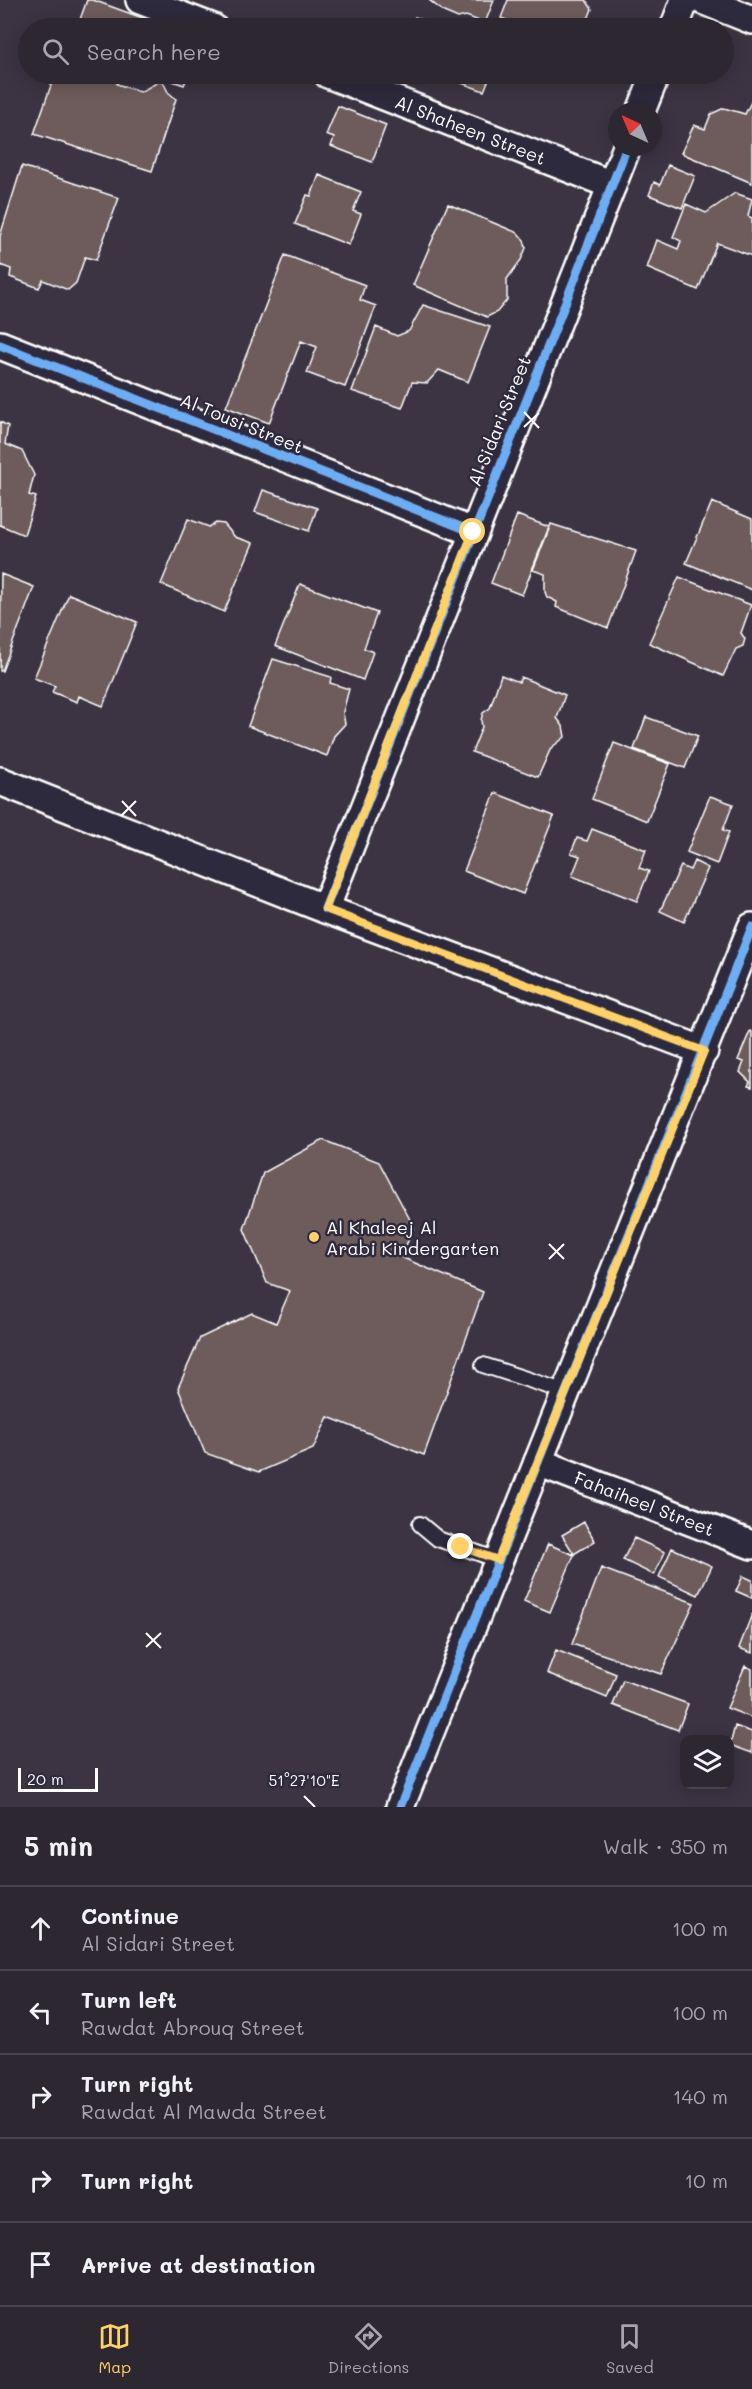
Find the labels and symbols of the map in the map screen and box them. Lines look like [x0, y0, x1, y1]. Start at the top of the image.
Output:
street label: Al Shaheen Street [392, 89, 549, 170]
north arrow [608, 102, 662, 156]
street label: Al Sidari Street [462, 352, 536, 490]
street label: Al Tousi Street [177, 387, 307, 459]
route start [459, 518, 485, 544]
place label: Al Khaleej Al Arabi Kindergarten [326, 1215, 499, 1260]
marker: Al Khaleej Al Arabi Kindergarten [307, 1230, 321, 1244]
street label: Fahaiheel Street [571, 1465, 718, 1541]
route end [447, 1533, 473, 1559]
scale bar [18, 1765, 98, 1792]
text: 51°27'10"E [268, 1770, 340, 1790]

